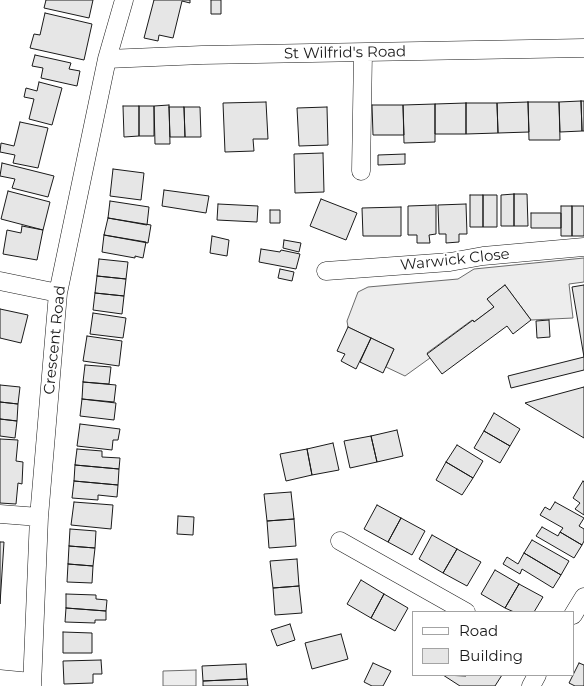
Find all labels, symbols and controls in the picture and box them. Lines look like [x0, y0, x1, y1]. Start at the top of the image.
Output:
street label: St Wilfrid's Road [284, 43, 406, 63]
street label: Warwick Close [399, 245, 511, 275]
street label: Crescent Road [40, 285, 70, 395]
legend [412, 611, 574, 676]
text: Road [459, 621, 498, 640]
text: Building [459, 646, 523, 665]

